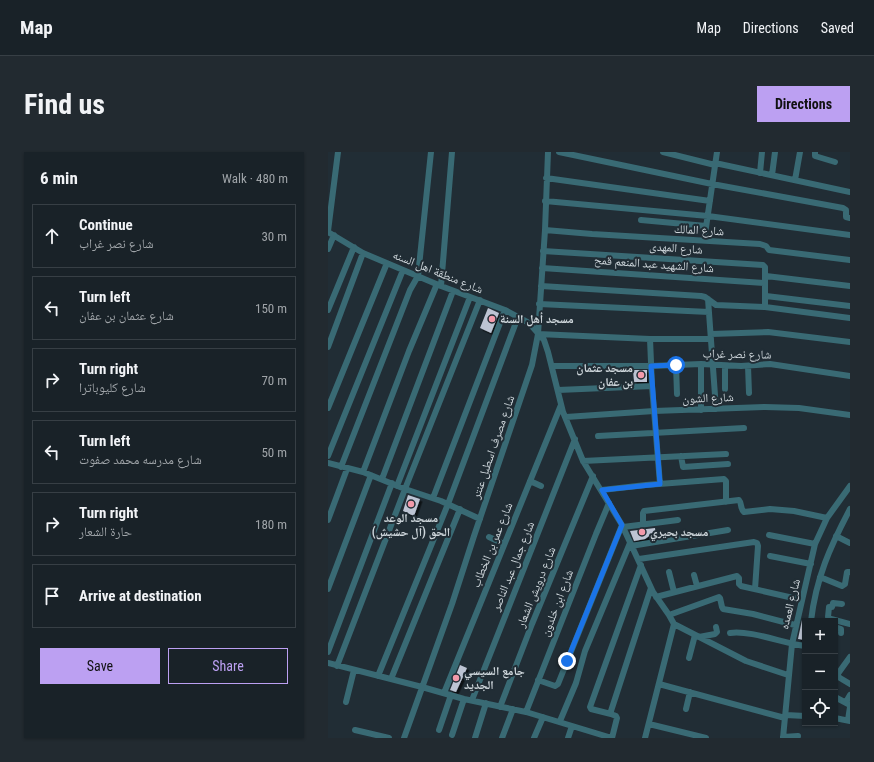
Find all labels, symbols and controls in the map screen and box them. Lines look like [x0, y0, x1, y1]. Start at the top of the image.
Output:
text: Map [20, 16, 53, 39]
text: Map [697, 20, 721, 36]
text: Directions [743, 20, 799, 36]
text: Saved [821, 20, 854, 36]
button: Directions [757, 86, 850, 122]
text: Find us [24, 88, 105, 121]
text: 6 min [40, 168, 78, 188]
text: Walk · 480 m [222, 171, 288, 186]
text: Continue [79, 216, 133, 234]
street label: شارع المالك [673, 222, 725, 239]
icon: ahead [41, 225, 63, 247]
text: 30 m [261, 229, 287, 244]
text: شارع نصر غراب [79, 236, 154, 251]
street label: شارع المهدى [649, 239, 703, 258]
street label: شارع منطقة اهل السنه [390, 248, 485, 297]
street label: شارع الشهيد عبد المنعم قمح [594, 253, 715, 276]
text: Turn left [79, 288, 130, 306]
icon: left [41, 297, 63, 319]
text: 150 m [255, 301, 287, 316]
text: شارع عثمان بن عفان [79, 308, 174, 323]
place label: مسجد أهل السنة [500, 312, 574, 327]
marker: مسجد أهل السنة [487, 314, 497, 324]
street label: شارع نصر غراب [702, 346, 772, 363]
route start [667, 356, 685, 374]
text: Turn right [79, 360, 138, 378]
place label: مسجد عثمان بن عفان [576, 361, 633, 390]
icon: right [41, 369, 63, 391]
marker: مسجد عثمان بن عفان [636, 370, 646, 380]
text: 70 m [261, 373, 287, 388]
text: شارع كليوباترا [79, 380, 146, 395]
street label: شارع الشون [682, 390, 734, 407]
street label: شارع مصرف اسطبل عنتر [468, 393, 518, 502]
text: Turn left [79, 432, 130, 450]
icon: left [41, 441, 63, 463]
text: 50 m [261, 445, 287, 460]
text: شارع مدرسه محمد صفوت [79, 452, 202, 467]
marker: مسجد الوعد الحق (آل حشيش) [406, 499, 416, 509]
street label: شارع عمر بن الخطاب [469, 500, 516, 590]
text: Turn right [79, 504, 138, 522]
place label: مسجد الوعد الحق (آل حشيش) [372, 511, 450, 540]
icon: right [41, 513, 63, 535]
text: 180 m [255, 517, 287, 532]
street label: شارع جمال عبد الناصر [488, 519, 538, 614]
text: حارة الشعار [79, 524, 132, 539]
place label: مسجد بحيري [650, 525, 709, 542]
marker: مسجد بحيري [637, 527, 647, 537]
street label: شارع درويش الشعار [513, 544, 560, 631]
street label: شارع ابن خلدون [538, 568, 577, 639]
street label: شارع العمده [777, 577, 804, 631]
icon: arrive [41, 585, 63, 607]
text: Arrive at destination [79, 587, 202, 605]
map controls [802, 618, 838, 726]
button: + [802, 618, 838, 654]
button: Save [40, 648, 160, 684]
button: Share [168, 648, 288, 684]
route end [558, 652, 576, 670]
button: − [802, 654, 838, 690]
place label: جامع السيسي الجديد [464, 664, 525, 692]
marker: جامع السيسي الجديد [451, 673, 461, 683]
button: locate [802, 690, 838, 726]

